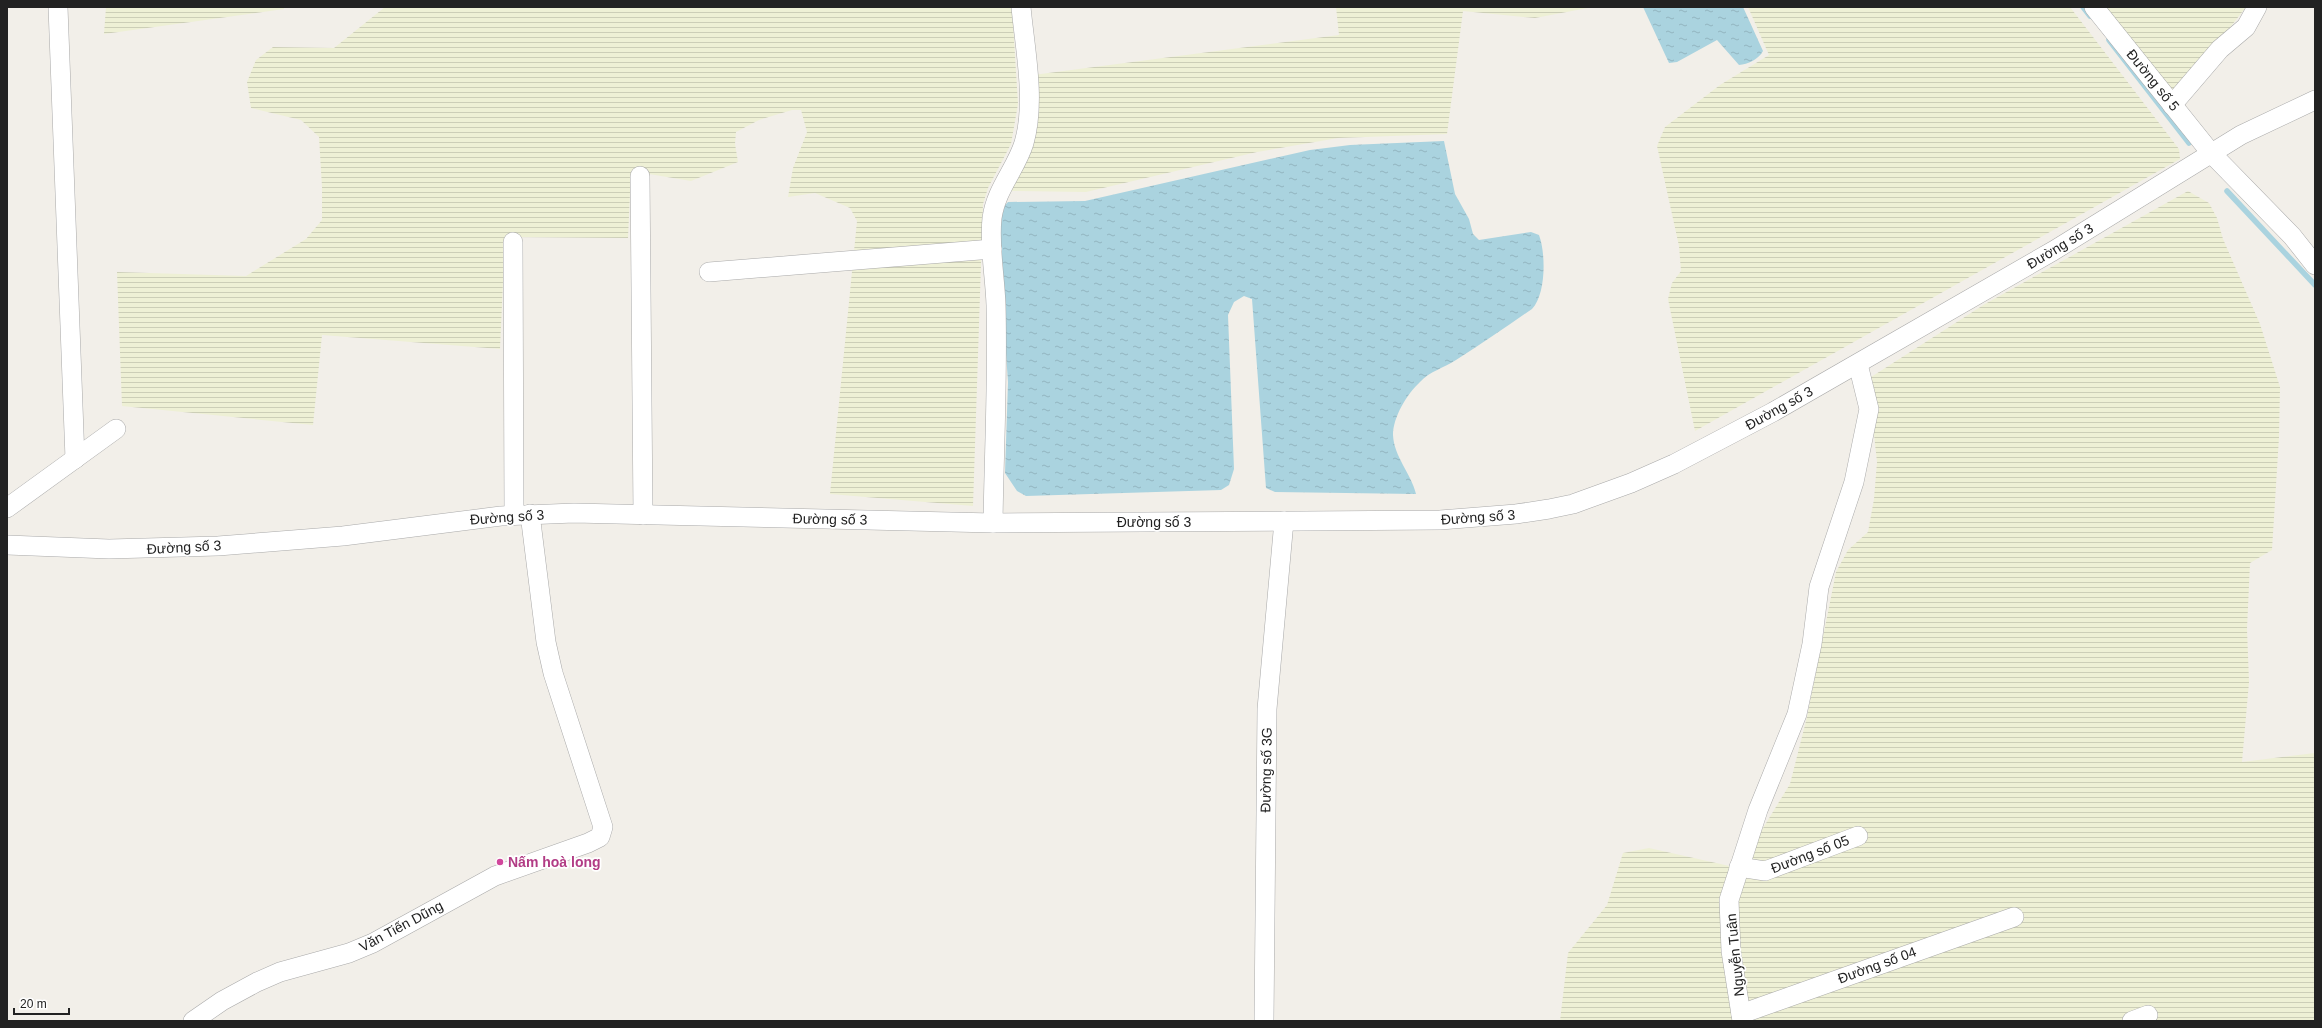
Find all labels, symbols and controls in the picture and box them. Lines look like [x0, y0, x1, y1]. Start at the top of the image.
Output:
street label: Đường số 5 [2123, 46, 2183, 114]
street label: Đường số 3 [2024, 220, 2096, 272]
street label: Đường số 3 [1743, 383, 1816, 433]
street label: Đường số 3 [469, 506, 545, 528]
street label: Đường số 3 [1440, 506, 1516, 528]
street label: Đường số 3 [793, 510, 868, 528]
street label: Đường số 3 [1117, 514, 1192, 530]
street label: Đường số 3 [146, 537, 222, 557]
street label: Đường số 3G [1257, 727, 1275, 813]
street label: Đường số 05 [1769, 832, 1852, 876]
place label: Nấm hoà long [508, 854, 601, 870]
marker: Nấm hoà long [495, 857, 505, 867]
street label: Văn Tiến Dũng [356, 897, 446, 955]
street label: Nguyễn Tuân [1723, 913, 1747, 997]
street label: Đường số 04 [1836, 943, 1919, 987]
scale bar [14, 990, 69, 1016]
text: 20 m [20, 997, 47, 1011]

